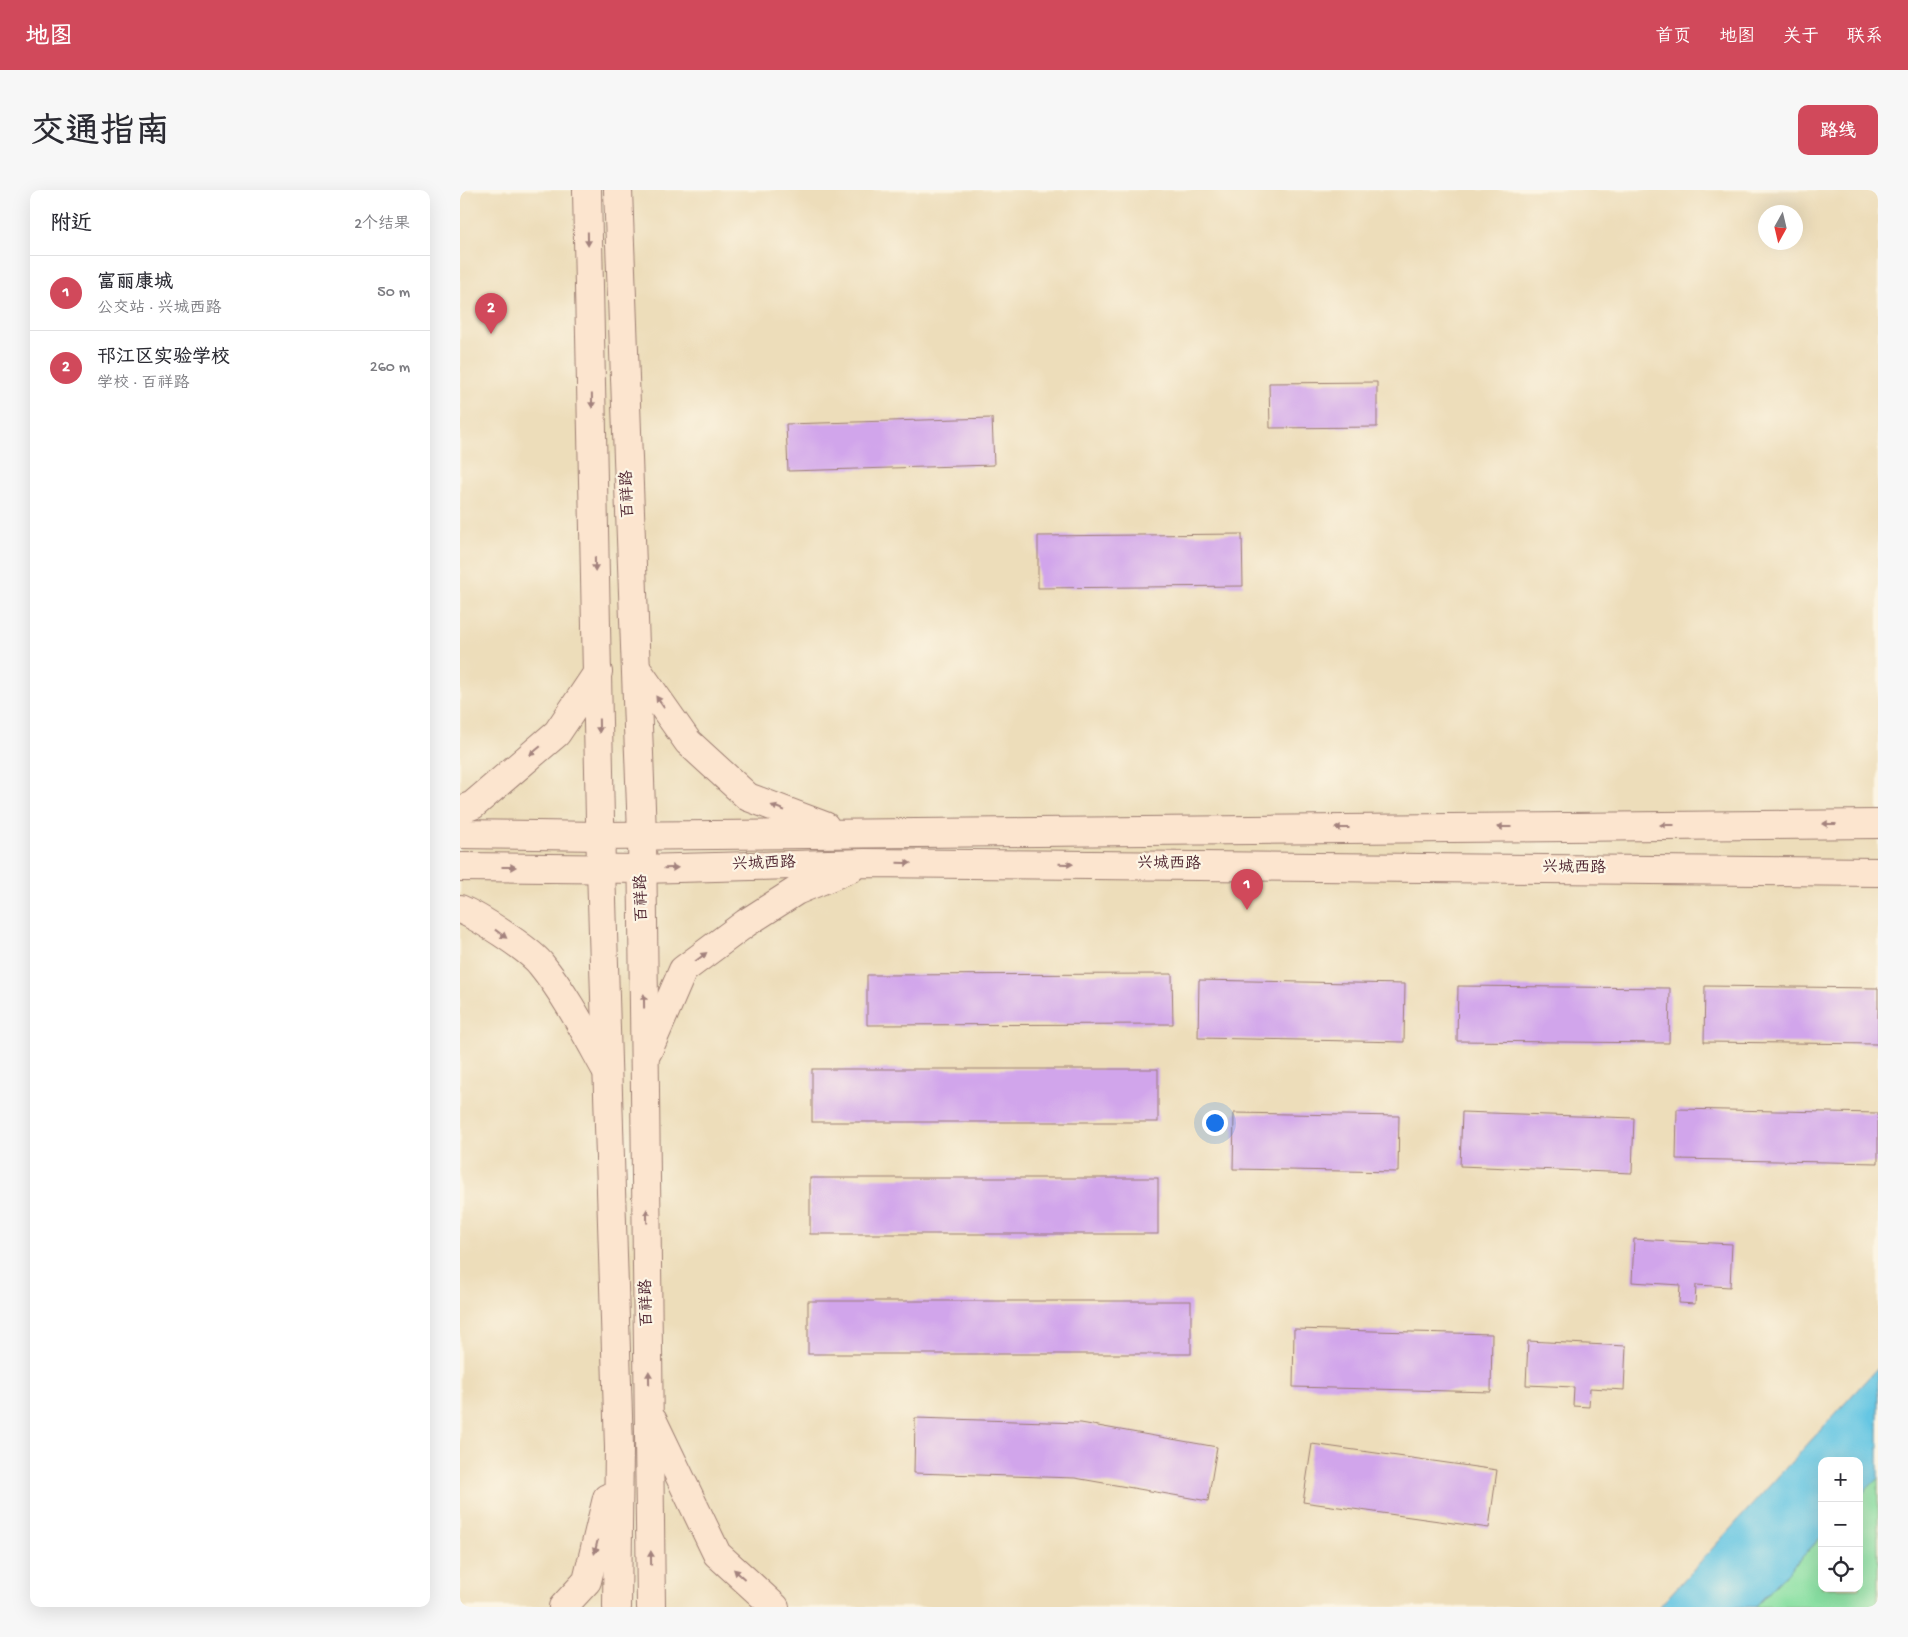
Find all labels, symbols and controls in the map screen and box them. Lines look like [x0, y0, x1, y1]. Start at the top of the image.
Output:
text: 地图 [25, 24, 73, 53]
text: 首页 [1655, 27, 1691, 48]
text: 地图 [1719, 27, 1755, 48]
text: 关于 [1783, 27, 1819, 48]
text: 联系 [1847, 27, 1883, 48]
button: 路线 [1798, 105, 1878, 155]
text: 交通指南 [30, 114, 170, 155]
north arrow [1758, 205, 1803, 250]
text: 附近 [50, 213, 92, 238]
text: 2个结果 [354, 216, 410, 235]
one-way arrow [585, 231, 593, 247]
text: 富丽康城 [97, 272, 173, 295]
text: 1 [63, 284, 69, 303]
text: 50 m [377, 284, 410, 303]
pin: 2 [475, 293, 507, 334]
text: 公交站 · 兴城西路 [97, 300, 222, 319]
text: 邗江区实验学校 [97, 347, 230, 370]
text: 2 [62, 359, 70, 378]
text: 260 m [370, 359, 410, 378]
text: 学校 · 百祥路 [97, 375, 190, 394]
one-way arrow [588, 393, 596, 409]
street label: 百祥路 [617, 470, 639, 518]
one-way arrow [592, 556, 600, 572]
one-way arrow [655, 695, 665, 709]
one-way arrow [595, 718, 603, 734]
one-way arrow [529, 746, 542, 757]
one-way arrow [771, 804, 786, 812]
one-way arrow [1821, 820, 1837, 828]
one-way arrow [1659, 821, 1675, 829]
one-way arrow [1496, 823, 1512, 831]
one-way arrow [1334, 824, 1350, 832]
street label: 兴城西路 [732, 852, 796, 876]
street label: 兴城西路 [1137, 853, 1201, 875]
street label: 兴城西路 [1542, 857, 1606, 879]
one-way arrow [896, 859, 912, 867]
one-way arrow [1058, 861, 1074, 869]
one-way arrow [501, 863, 517, 871]
one-way arrow [663, 864, 679, 872]
pin: 1 [1231, 869, 1263, 910]
street label: 百祥路 [631, 874, 653, 922]
one-way arrow [495, 929, 508, 939]
one-way arrow [694, 952, 708, 962]
one-way arrow [640, 993, 648, 1009]
your location [1202, 1110, 1228, 1136]
one-way arrow [643, 1208, 651, 1224]
street label: 百祥路 [636, 1279, 658, 1327]
one-way arrow [644, 1370, 652, 1386]
map controls [1818, 1457, 1863, 1592]
button: + [1818, 1457, 1863, 1502]
button: − [1818, 1502, 1863, 1547]
one-way arrow [592, 1539, 600, 1554]
button: locate [1818, 1547, 1863, 1592]
one-way arrow [647, 1550, 655, 1566]
one-way arrow [733, 1568, 745, 1580]

